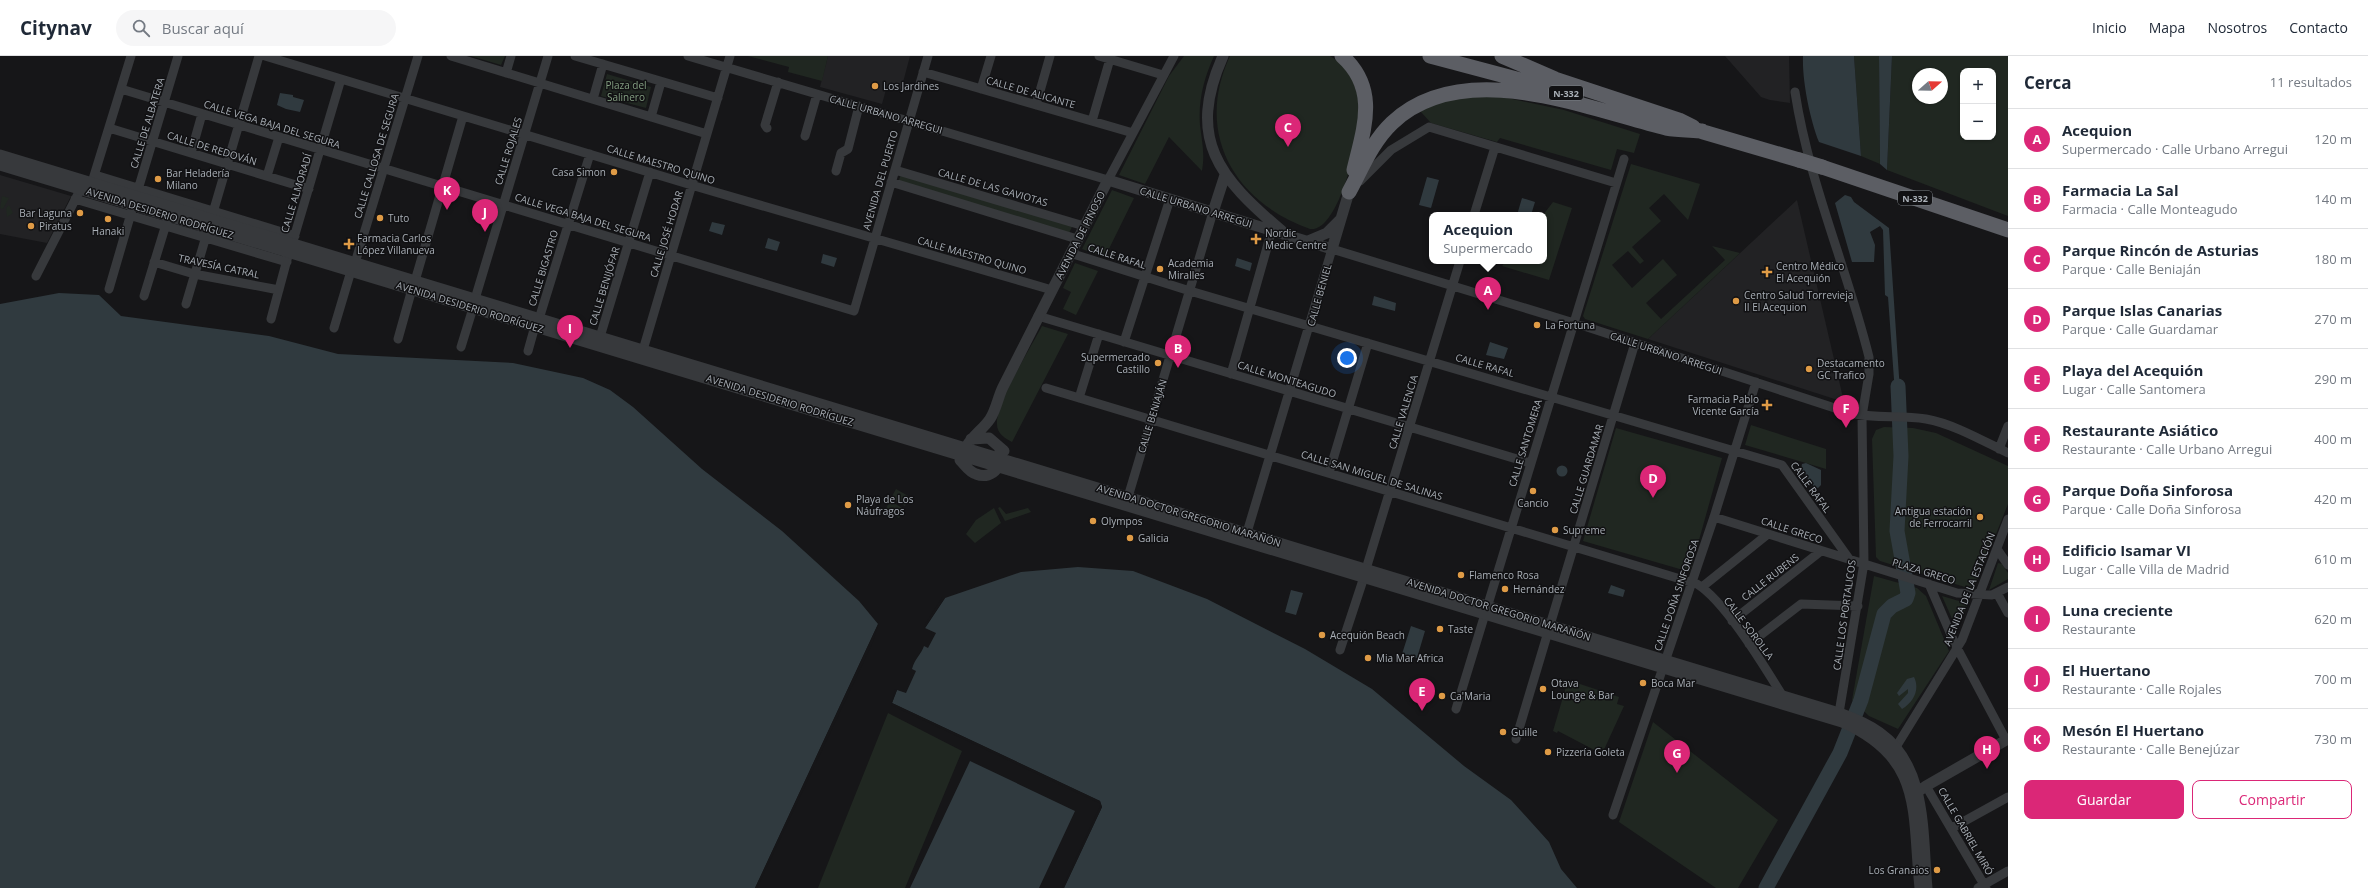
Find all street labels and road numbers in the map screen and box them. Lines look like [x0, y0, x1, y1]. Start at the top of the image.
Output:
street label: CALLE DE ALICANTE [985, 73, 1077, 111]
street label: CALLE DE ALBATERA [126, 75, 168, 170]
road number: N-332 [1549, 86, 1583, 100]
street label: CALLE CALLOSA DE SEGURA [350, 91, 402, 220]
street label: CALLE URBANO ARREGUI [828, 91, 944, 137]
street label: CALLE VEGA BAJA DEL SEGURA [202, 97, 343, 152]
street label: CALLE ROJALES [491, 115, 525, 187]
street label: CALLE DE REDOVÁN [165, 128, 259, 168]
street label: AVENIDA DEL PUERTO [859, 128, 901, 232]
street label: CALLE MAESTRO QUINO [605, 141, 717, 187]
street label: CALLE ALMORADÍ [277, 152, 315, 234]
street label: CALLE DE LAS GAVIOTAS [936, 165, 1050, 209]
street label: CALLE URBANO ARREGUI [1138, 183, 1254, 231]
street label: AVENIDA DESIDERIO RODRÍGUEZ [85, 184, 236, 242]
street label: AVENIDA DE PINOSO [1052, 188, 1108, 281]
street label: CALLE JOSÉ HODAR [646, 189, 686, 279]
street label: CALLE VEGA BAJA DEL SEGURA [513, 190, 654, 245]
road number: N-332 [1898, 191, 1932, 205]
street label: CALLE BIGASTRO [525, 228, 561, 308]
street label: CALLE MAESTRO QUINO [916, 233, 1028, 277]
street label: CALLE RAFAL [1086, 240, 1148, 272]
street label: CALLE BENIJÓFAR [585, 245, 623, 327]
street label: TRAVESÍA CATRAL [177, 251, 261, 281]
street label: CALLE BENIEL [1303, 262, 1335, 328]
street label: AVENIDA DESIDERIO RODRÍGUEZ [395, 278, 546, 336]
street label: CALLE URBANO ARREGUI [1608, 328, 1724, 378]
street label: CALLE RAFAL [1454, 350, 1516, 380]
street label: CALLE MONTEAGUDO [1236, 357, 1338, 401]
street label: AVENIDA DESIDERIO RODRÍGUEZ [705, 371, 856, 429]
street label: CALLE VALENCIA [1385, 372, 1421, 451]
street label: CALLE BENIAJÁN [1134, 377, 1170, 455]
street label: CALLE SANTOMERA [1505, 397, 1545, 489]
street label: CALLE GUARDAMAR [1566, 422, 1606, 516]
street label: CALLE SAN MIGUEL DE SALINAS [1299, 447, 1445, 503]
street label: CALLE RAFAL [1788, 458, 1834, 516]
street label: AVENIDA DOCTOR GREGORIO MARAÑÓN [1095, 480, 1283, 550]
street label: CALLE GRECO [1759, 513, 1825, 547]
street label: AVENIDA DE LA ESTACIÓN [1940, 530, 1998, 648]
street label: CALLE DOÑA SINFOROSA [1650, 537, 1702, 653]
street label: CALLE RUBENS [1738, 550, 1802, 604]
street label: PLAZA GRECO [1891, 555, 1957, 587]
street label: CALLE LOS PORTALICOS [1829, 559, 1859, 671]
street label: AVENIDA DOCTOR GREGORIO MARAÑÓN [1405, 574, 1593, 644]
street label: CALLE SOROLLA [1721, 594, 1778, 663]
street label: CALLE GABRIEL MIRÓ [1935, 784, 1997, 878]

